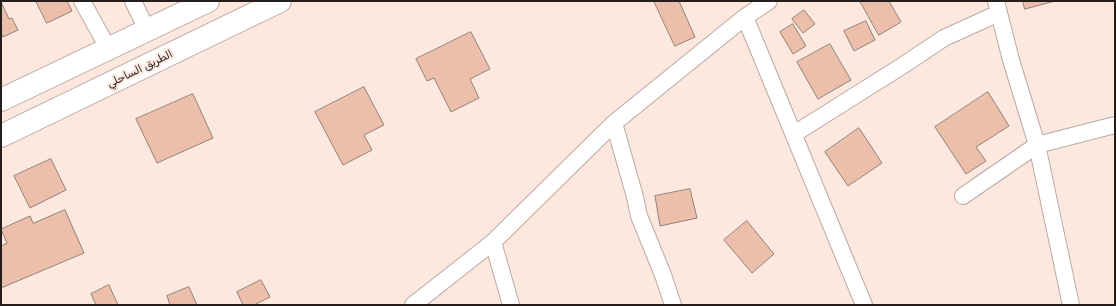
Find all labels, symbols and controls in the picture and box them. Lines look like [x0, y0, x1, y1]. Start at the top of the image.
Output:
street label: الطريق الساحلي [105, 47, 175, 91]

